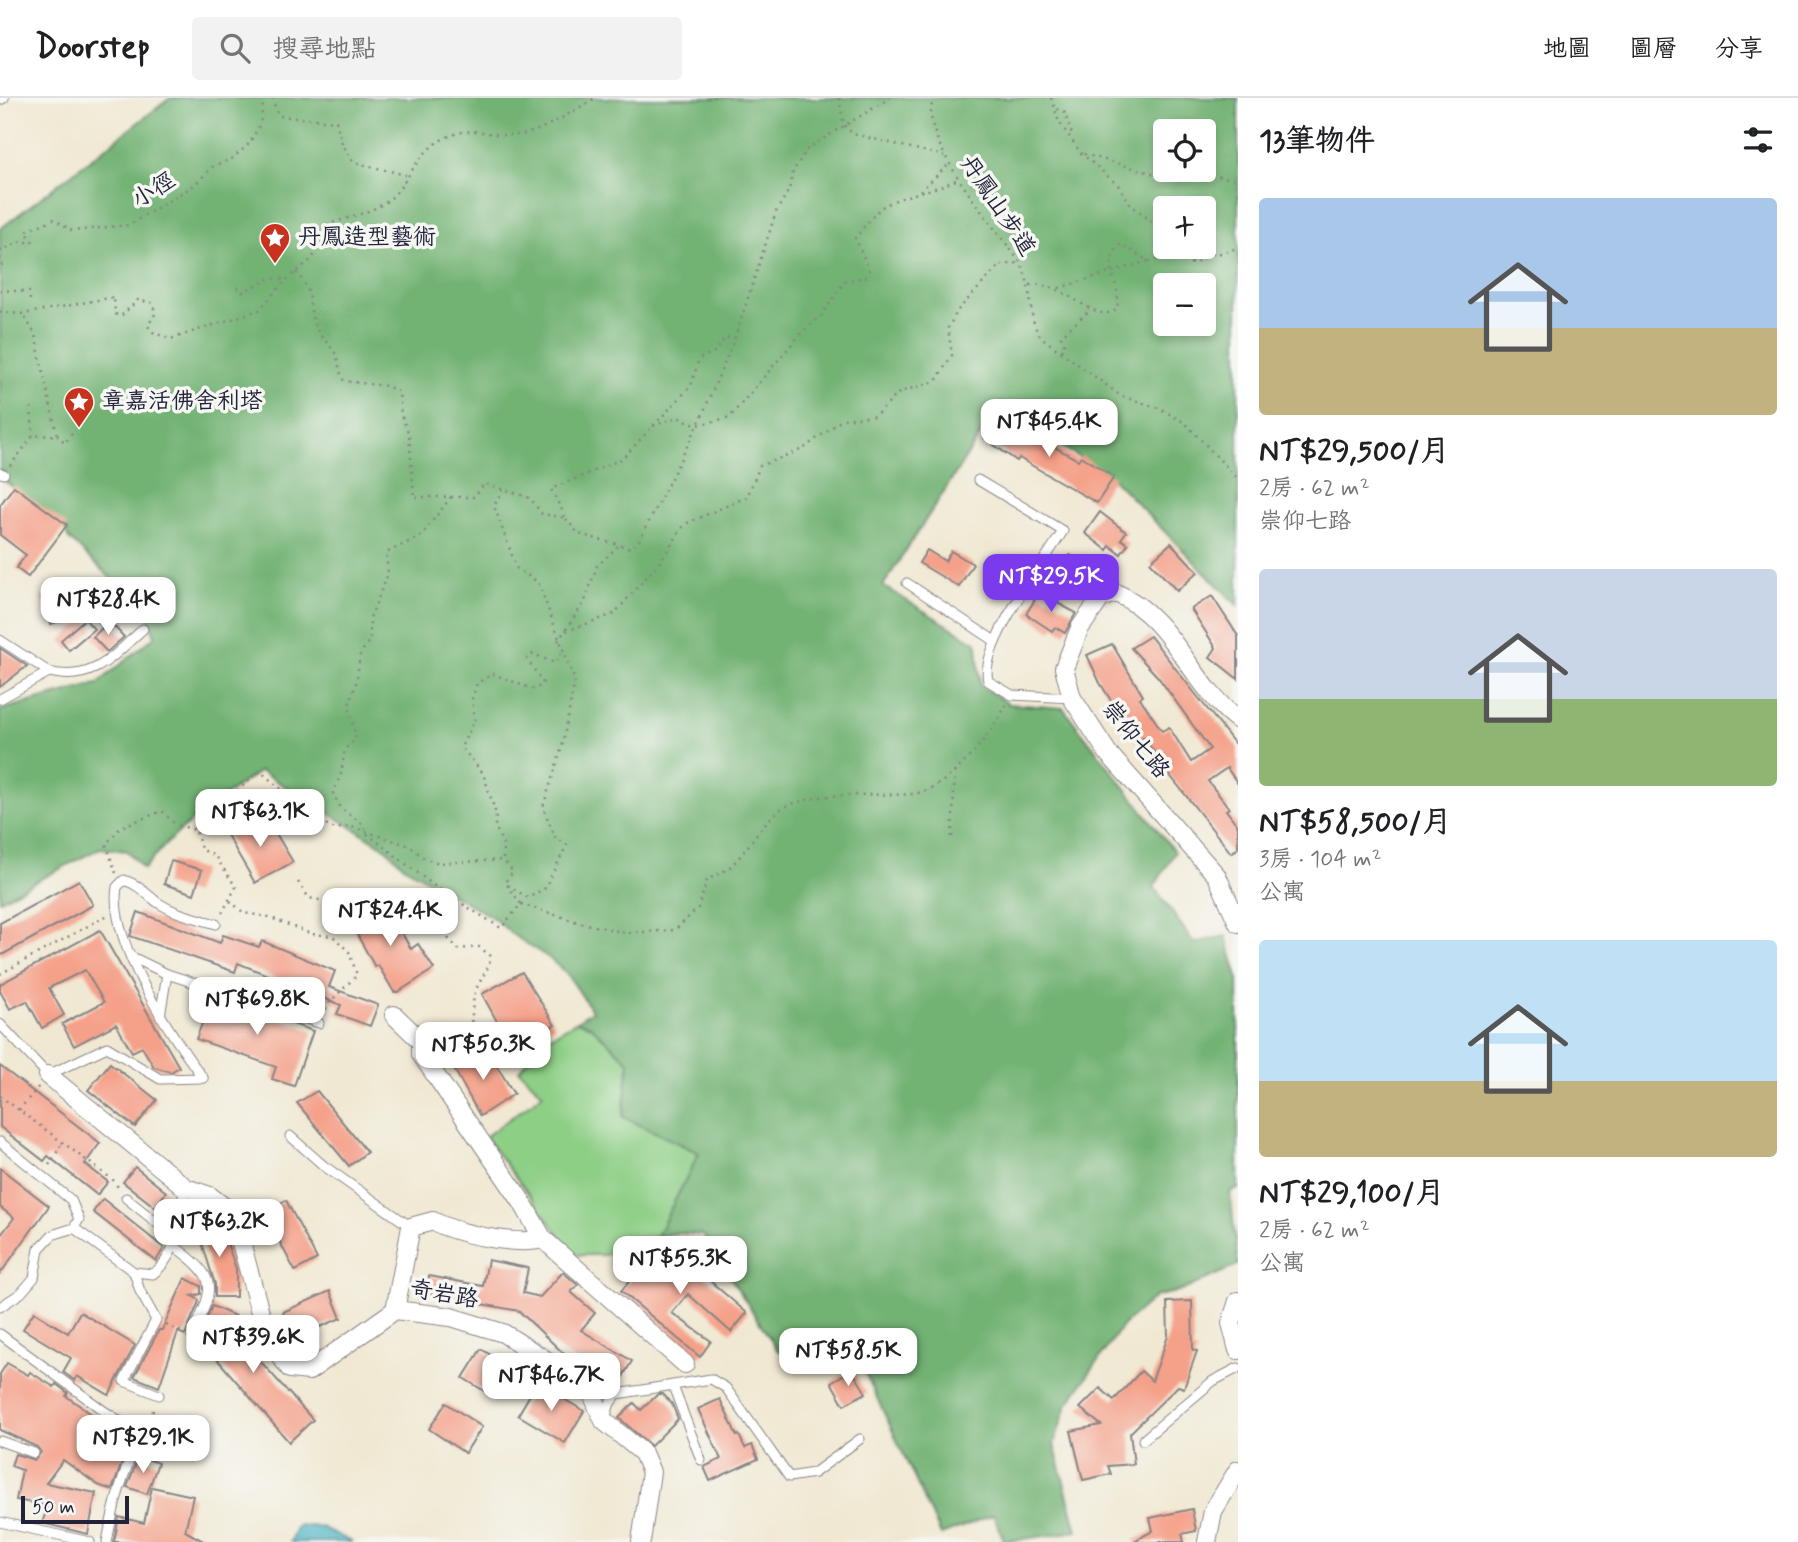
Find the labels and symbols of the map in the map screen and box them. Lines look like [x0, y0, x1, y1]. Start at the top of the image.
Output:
street label: 丹鳳山步道 [952, 150, 1042, 262]
street label: 小徑 [127, 166, 181, 216]
place icon: 丹鳳造型藝術 [258, 221, 292, 265]
place label: 丹鳳造型藝術 [298, 223, 436, 253]
place icon: 章嘉活佛舍利塔 [62, 385, 96, 429]
place label: 章嘉活佛舍利塔 [102, 387, 263, 417]
pin: NT$45.4K [977, 400, 1121, 459]
pin: NT$29.5K [979, 554, 1123, 614]
pin: NT$28.4K [36, 578, 180, 637]
street label: 崇仰七路 [1094, 695, 1176, 785]
pin: NT$63.1K [188, 790, 332, 849]
pin: NT$24.4K [318, 888, 462, 948]
pin: NT$69.8K [185, 978, 329, 1037]
pin: NT$50.3K [411, 1023, 555, 1082]
pin: NT$63.2K [147, 1200, 291, 1259]
pin: NT$55.3K [608, 1236, 752, 1296]
street label: 奇岩路 [407, 1274, 481, 1316]
pin: NT$39.6K [181, 1316, 325, 1375]
pin: NT$58.5K [776, 1328, 920, 1388]
pin: NT$46.7K [479, 1354, 623, 1413]
pin: NT$29.1K [71, 1416, 215, 1475]
scale bar [21, 1493, 130, 1525]

